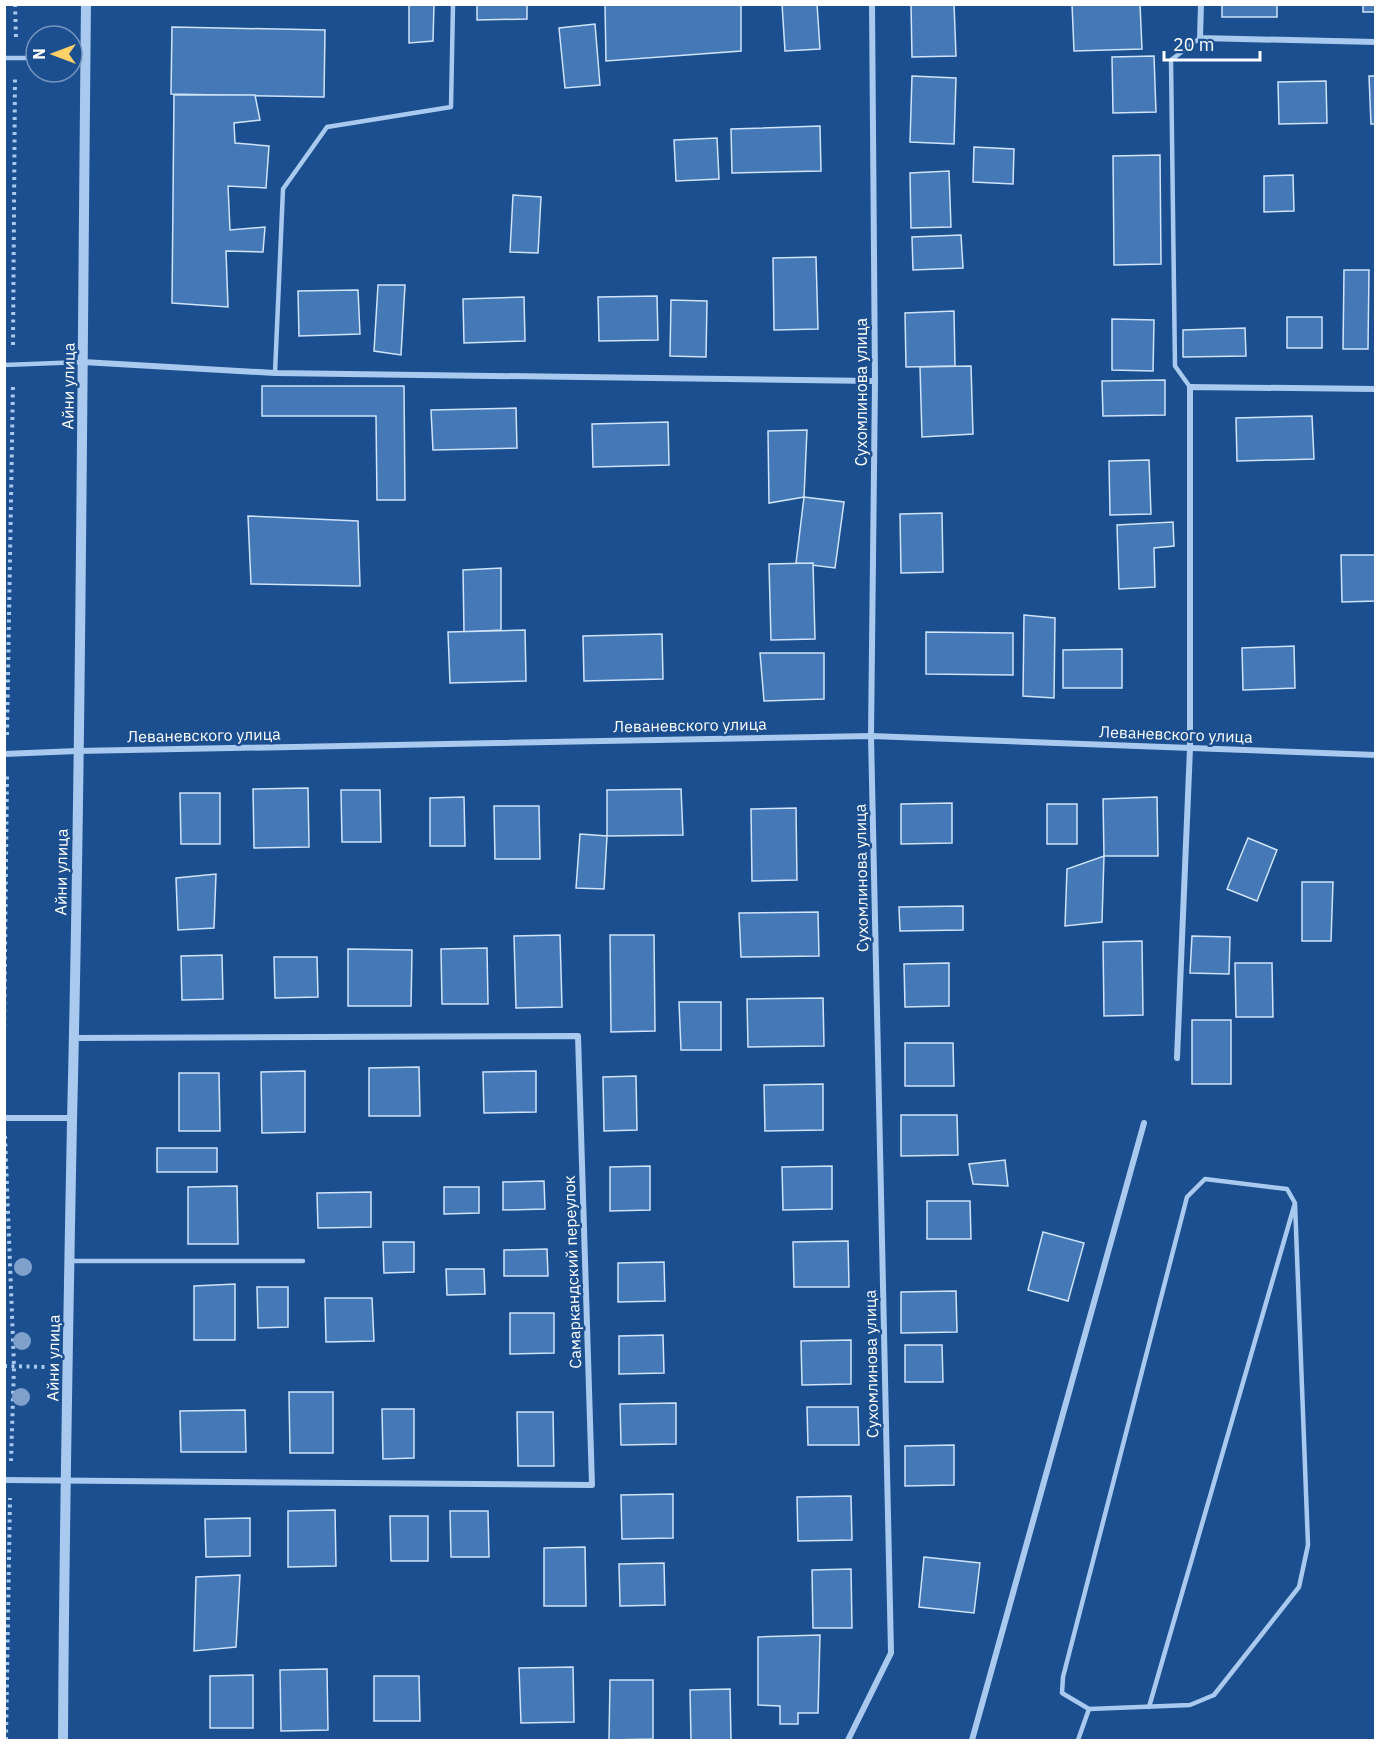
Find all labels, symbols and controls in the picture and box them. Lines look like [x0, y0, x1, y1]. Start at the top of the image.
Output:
north arrow [24, 24, 84, 84]
scale bar [1164, 24, 1260, 62]
text: 20 m [1173, 33, 1215, 56]
text: N [29, 48, 49, 60]
street label: Сухомлинова улица [851, 317, 871, 466]
street label: Айни улица [57, 342, 79, 429]
street label: Леваневского улица [613, 714, 767, 736]
street label: Леваневского улица [1099, 721, 1254, 747]
street label: Леваневского улица [127, 724, 281, 746]
street label: Сухомлинова улица [850, 803, 872, 952]
street label: Айни улица [50, 828, 72, 915]
street label: Самаркандский переулок [559, 1175, 585, 1369]
street label: Сухомлинова улица [860, 1289, 882, 1438]
street label: Айни улица [42, 1314, 64, 1401]

